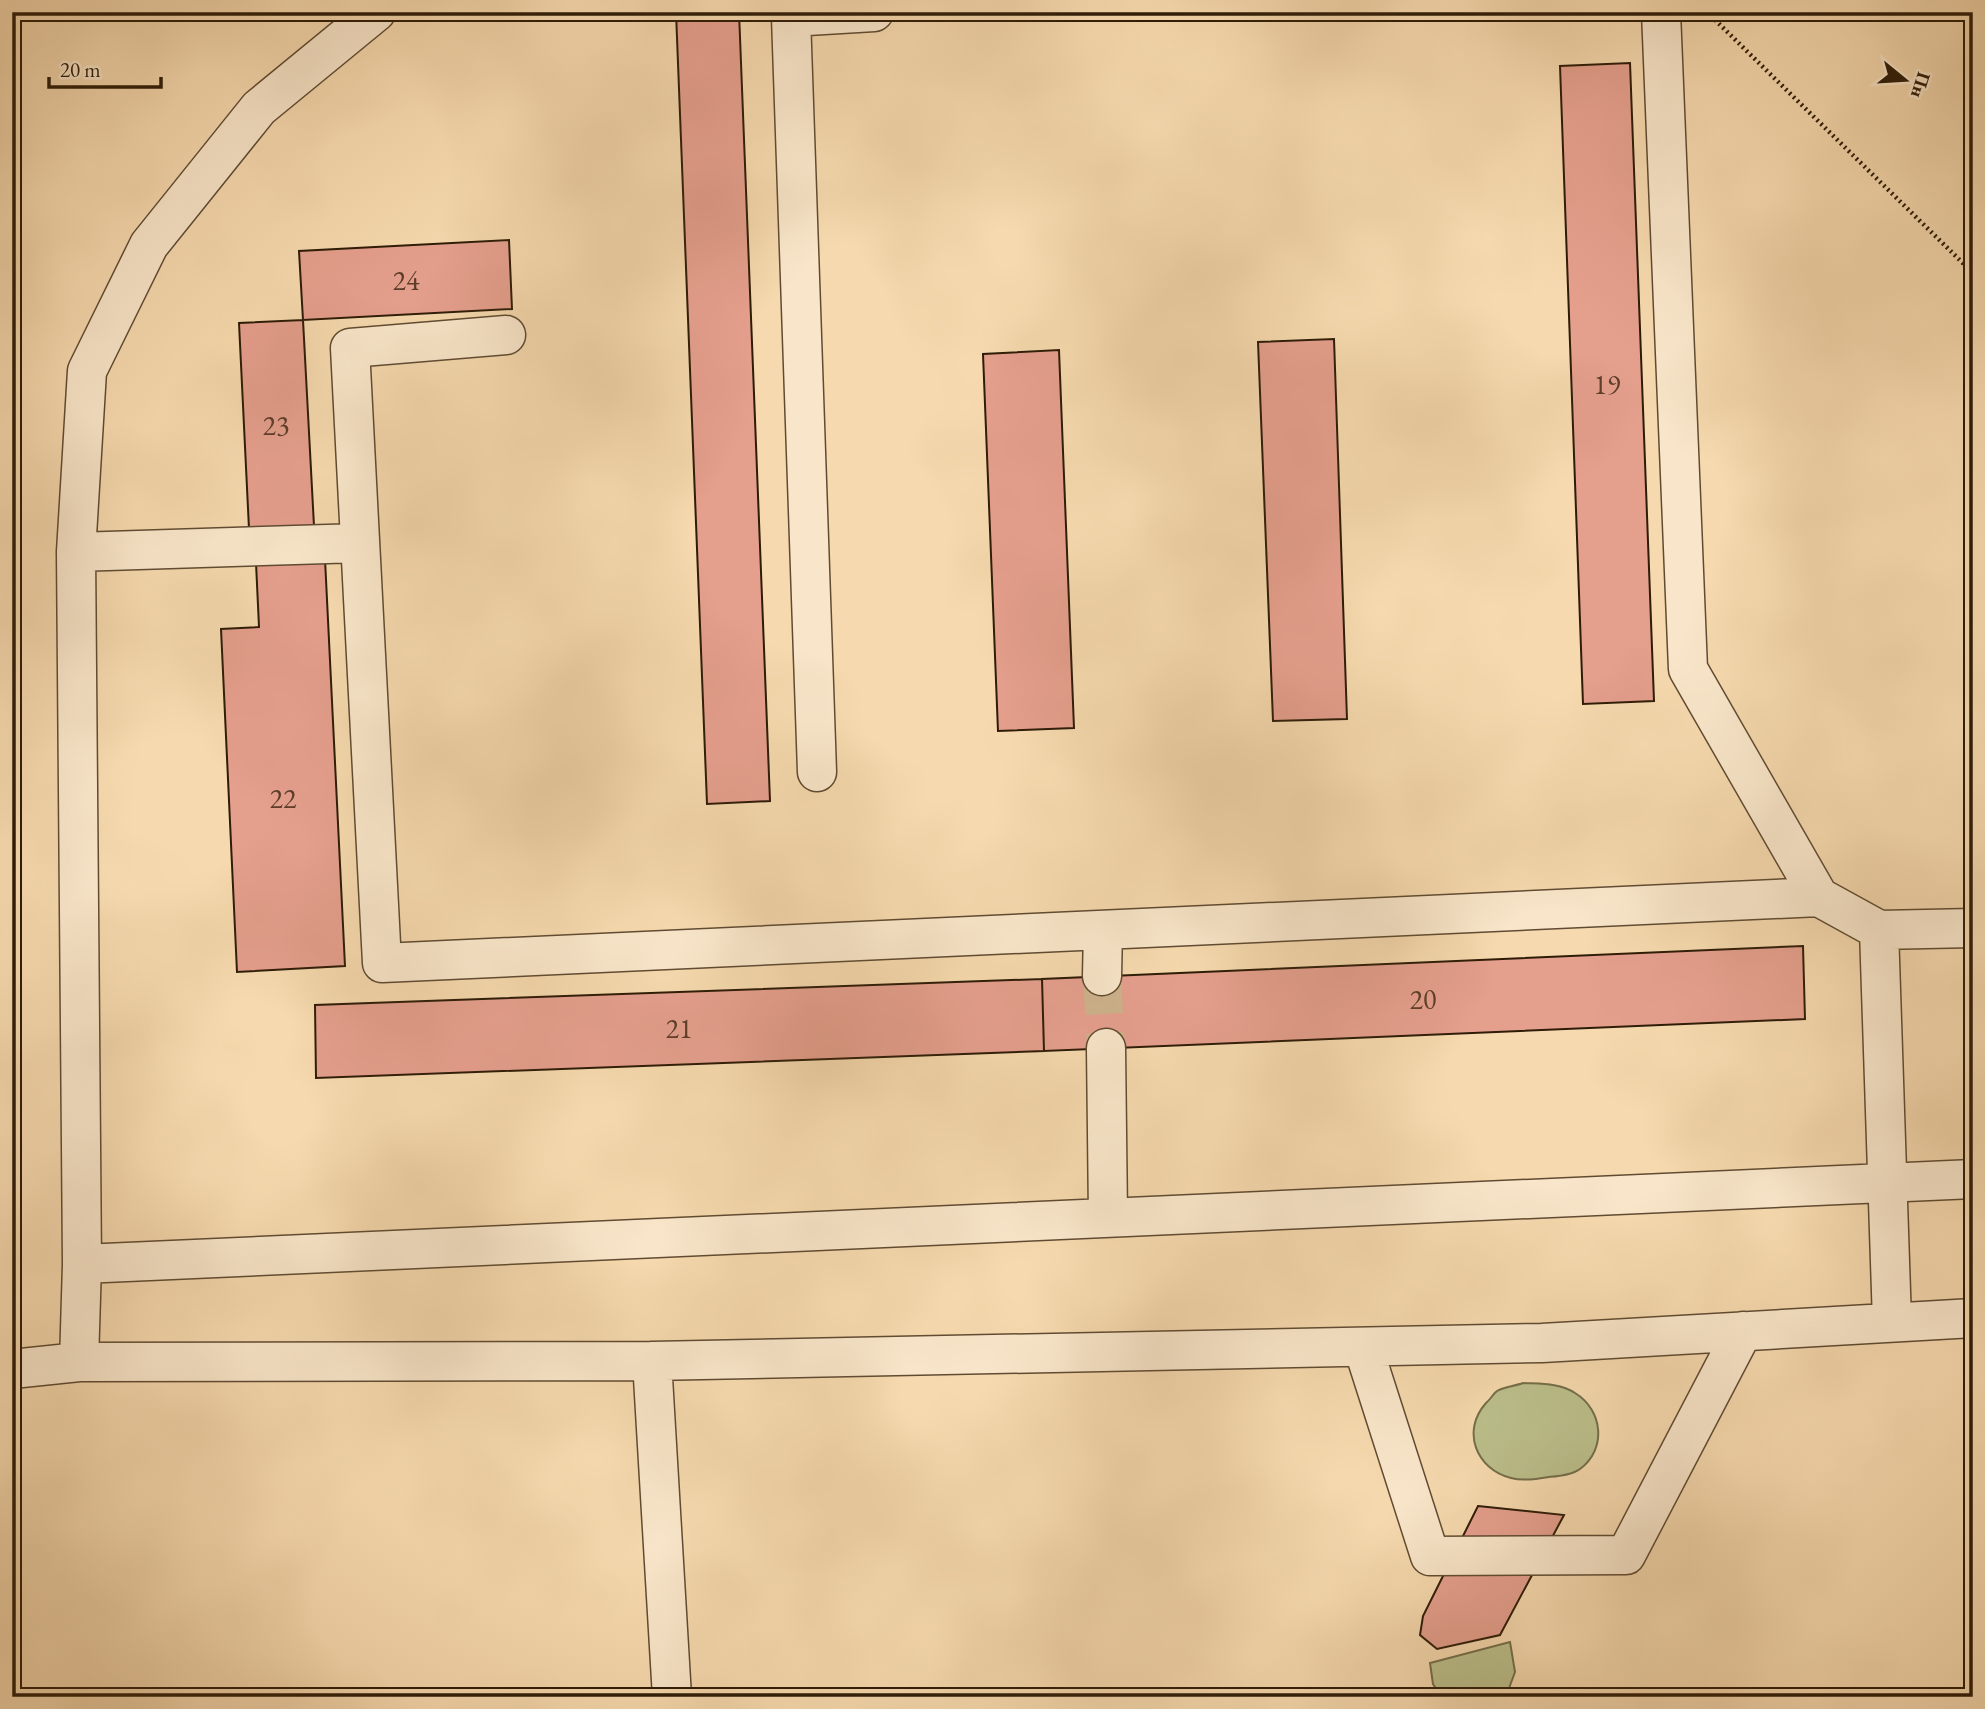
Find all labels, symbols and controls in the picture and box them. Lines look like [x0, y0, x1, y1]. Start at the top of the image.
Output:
scale bar [49, 46, 161, 90]
north arrow [1870, 46, 1940, 116]
text: 20 m [60, 56, 101, 83]
text: Пн [1905, 69, 1937, 101]
house number: 24 [393, 262, 420, 298]
house number: 19 [1594, 366, 1620, 402]
house number: 23 [263, 407, 289, 443]
house number: 22 [270, 780, 297, 816]
house number: 20 [1410, 981, 1436, 1017]
house number: 21 [666, 1010, 692, 1046]

